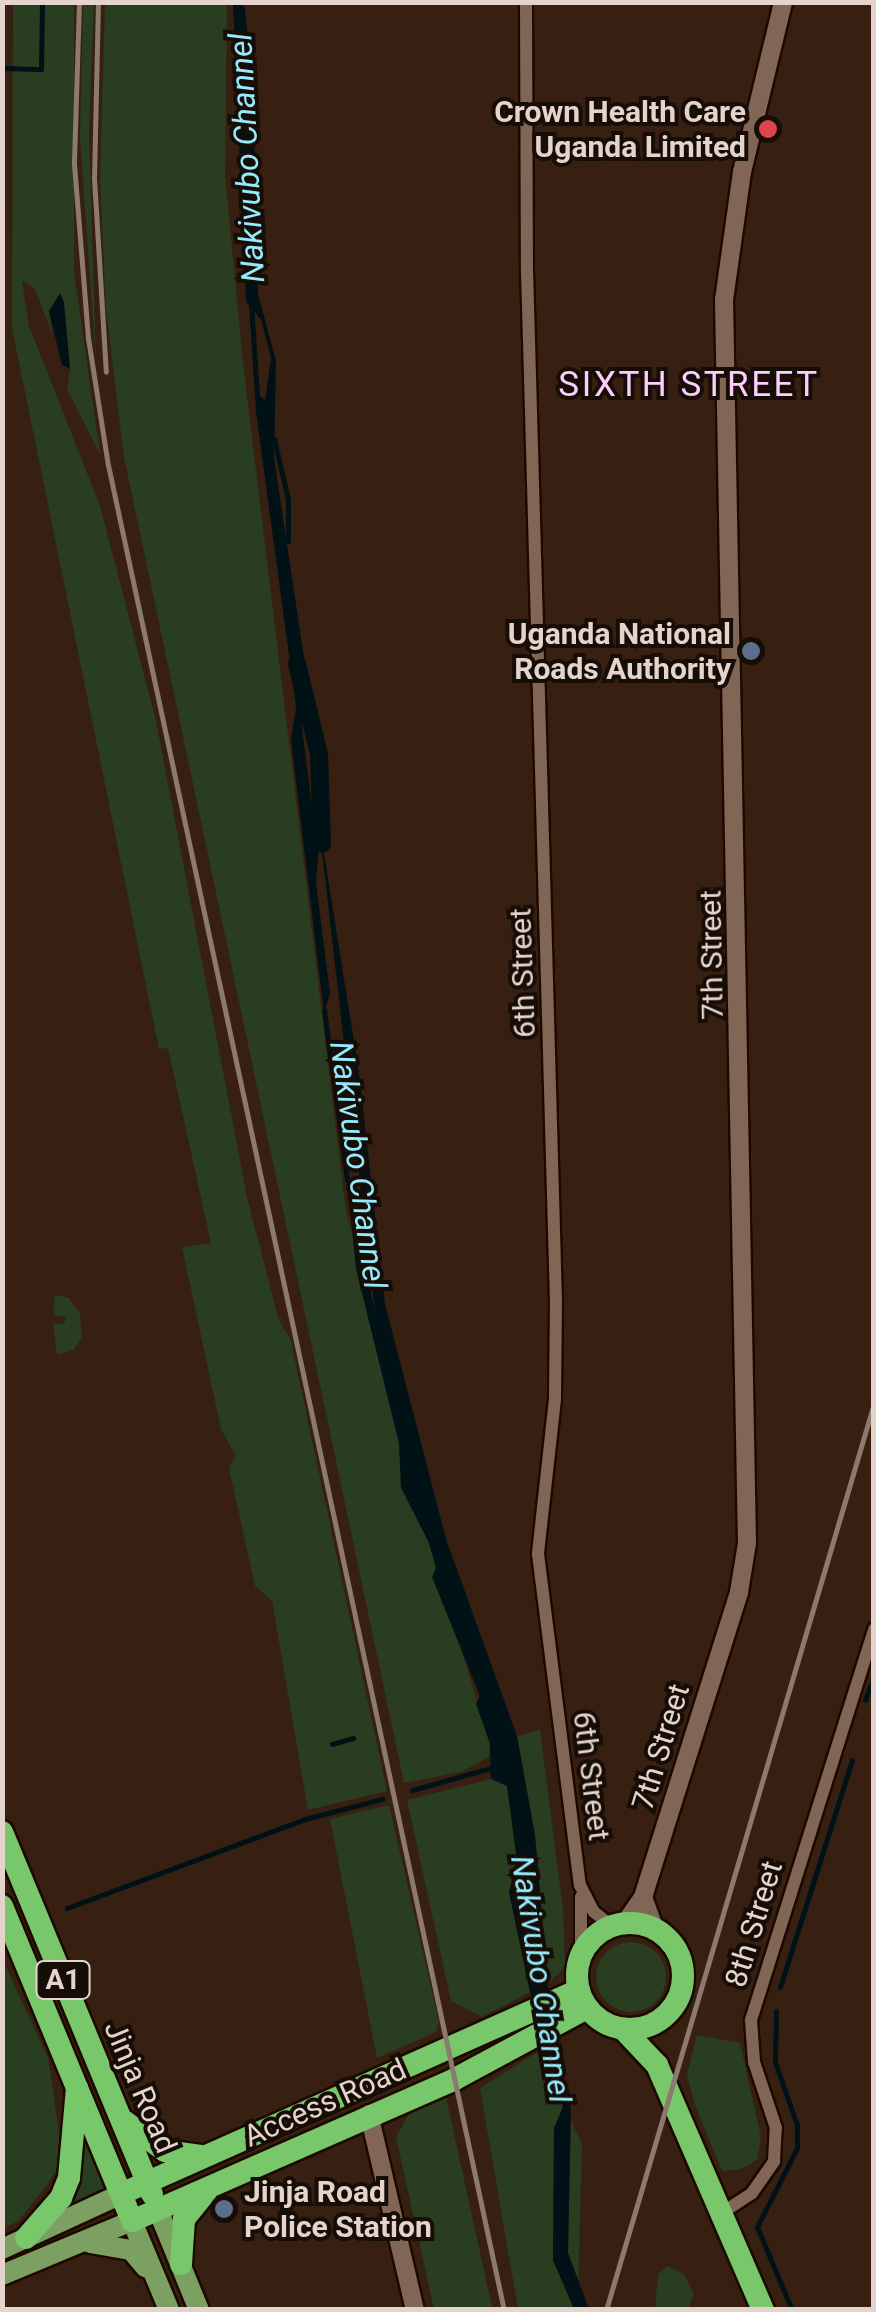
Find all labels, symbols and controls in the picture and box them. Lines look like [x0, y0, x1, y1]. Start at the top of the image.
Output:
water label: Nakivubo Channel [221, 32, 273, 284]
place label: Crown Health Care Uganda Limited [494, 94, 746, 164]
marker: Crown Health Care Uganda Limited [755, 116, 781, 142]
district label: SIXTH STREET [558, 364, 820, 406]
place label: Uganda National Roads Authority [508, 616, 731, 686]
marker: Uganda National Roads Authority [740, 640, 762, 662]
street label: 7th Street [693, 890, 731, 1020]
street label: 6th Street [503, 908, 543, 1038]
water label: Nakivubo Channel [322, 1039, 394, 1291]
street label: 7th Street [625, 1680, 697, 1814]
street label: 6th Street [565, 1709, 617, 1843]
water label: Nakivubo Channel [502, 1853, 580, 2105]
street label: 8th Street [718, 1857, 790, 1991]
road number: A1 [36, 1957, 90, 2003]
street label: Jinja Road [96, 2015, 184, 2159]
street label: Access Road [238, 2051, 412, 2155]
place label: Jinja Road Police Station [244, 2174, 432, 2244]
marker: Jinja Road Police Station [213, 2198, 235, 2220]

